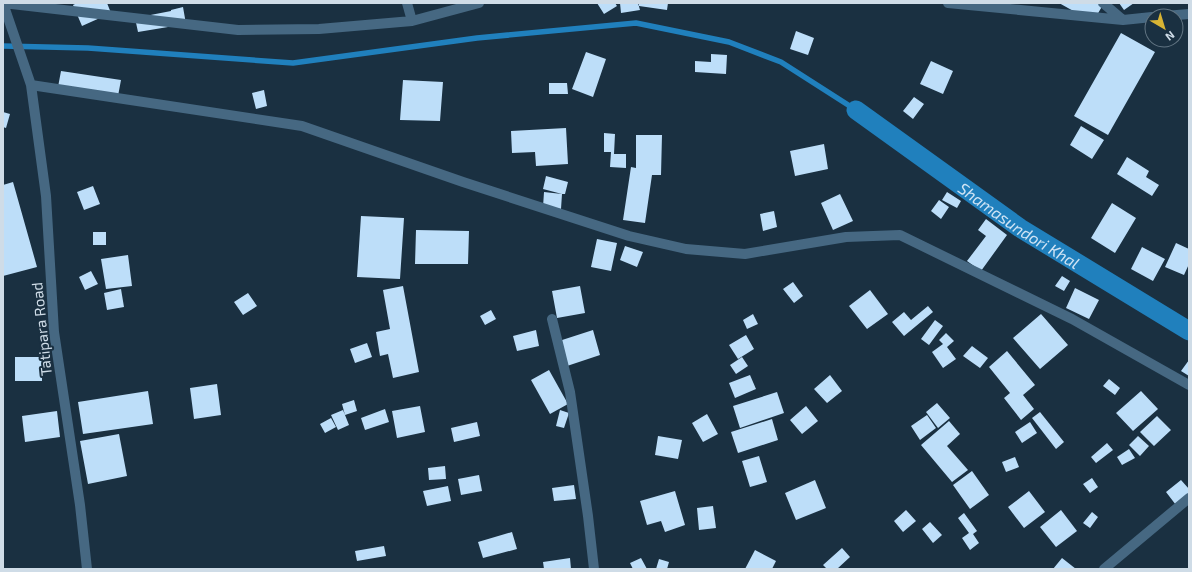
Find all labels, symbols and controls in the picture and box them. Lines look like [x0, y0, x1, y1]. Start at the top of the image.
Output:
north arrow [1144, 8, 1184, 48]
text: N [1163, 29, 1178, 44]
water label: Shamasundori Khal [955, 178, 1084, 272]
street label: Tatipara Road [27, 281, 55, 377]

